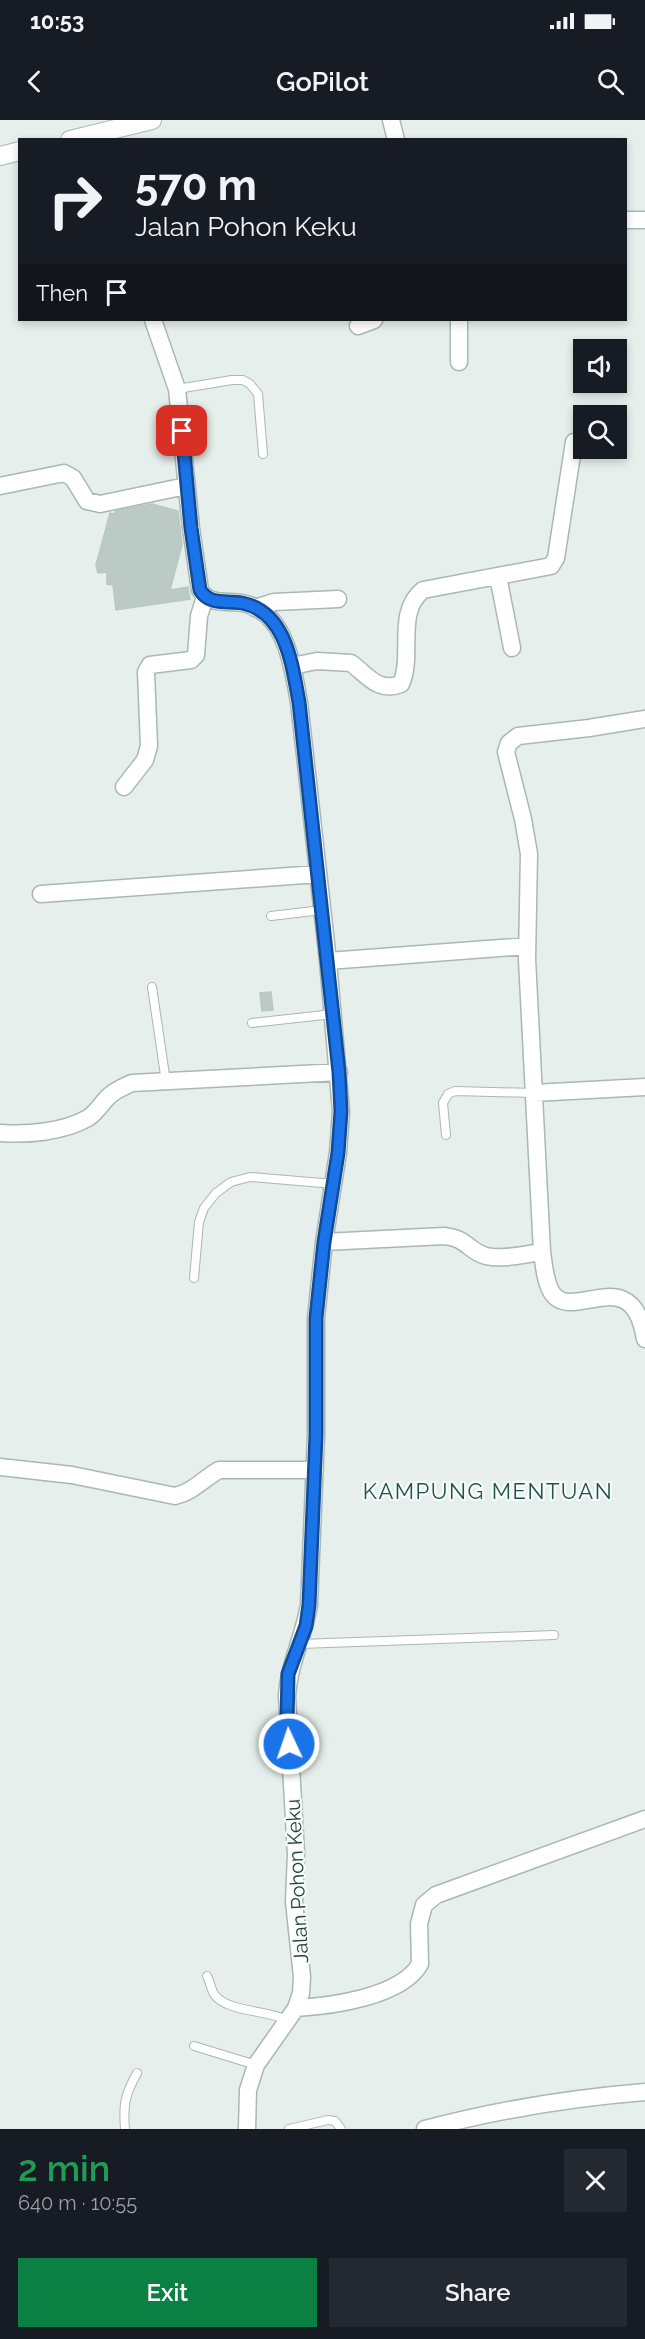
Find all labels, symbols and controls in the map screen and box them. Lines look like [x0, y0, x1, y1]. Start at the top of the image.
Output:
text: 10:53 [30, 8, 84, 34]
icon: back [18, 65, 51, 98]
icon: search [594, 65, 627, 98]
text: GoPilot [276, 66, 369, 97]
text: 570 m [135, 161, 257, 210]
icon: right [36, 162, 114, 240]
text: Jalan Pohon Keku [135, 211, 357, 242]
icon: arrive [100, 276, 133, 309]
text: Then [36, 280, 88, 306]
map controls [573, 339, 627, 459]
button: sound [573, 339, 627, 393]
pin [156, 405, 207, 456]
button: search [573, 405, 627, 459]
icon: arrive [165, 414, 198, 447]
district label: KAMPUNG MENTUAN [363, 1478, 613, 1504]
position arrow [257, 1712, 321, 1776]
street label: Jalan Pohon Keku [281, 1798, 313, 1964]
text: 2 min [18, 2147, 110, 2189]
button: close [564, 2149, 627, 2212]
text: 640 m · 10:55 [18, 2191, 137, 2215]
button: Exit [18, 2258, 317, 2327]
button: Share [329, 2258, 627, 2327]

